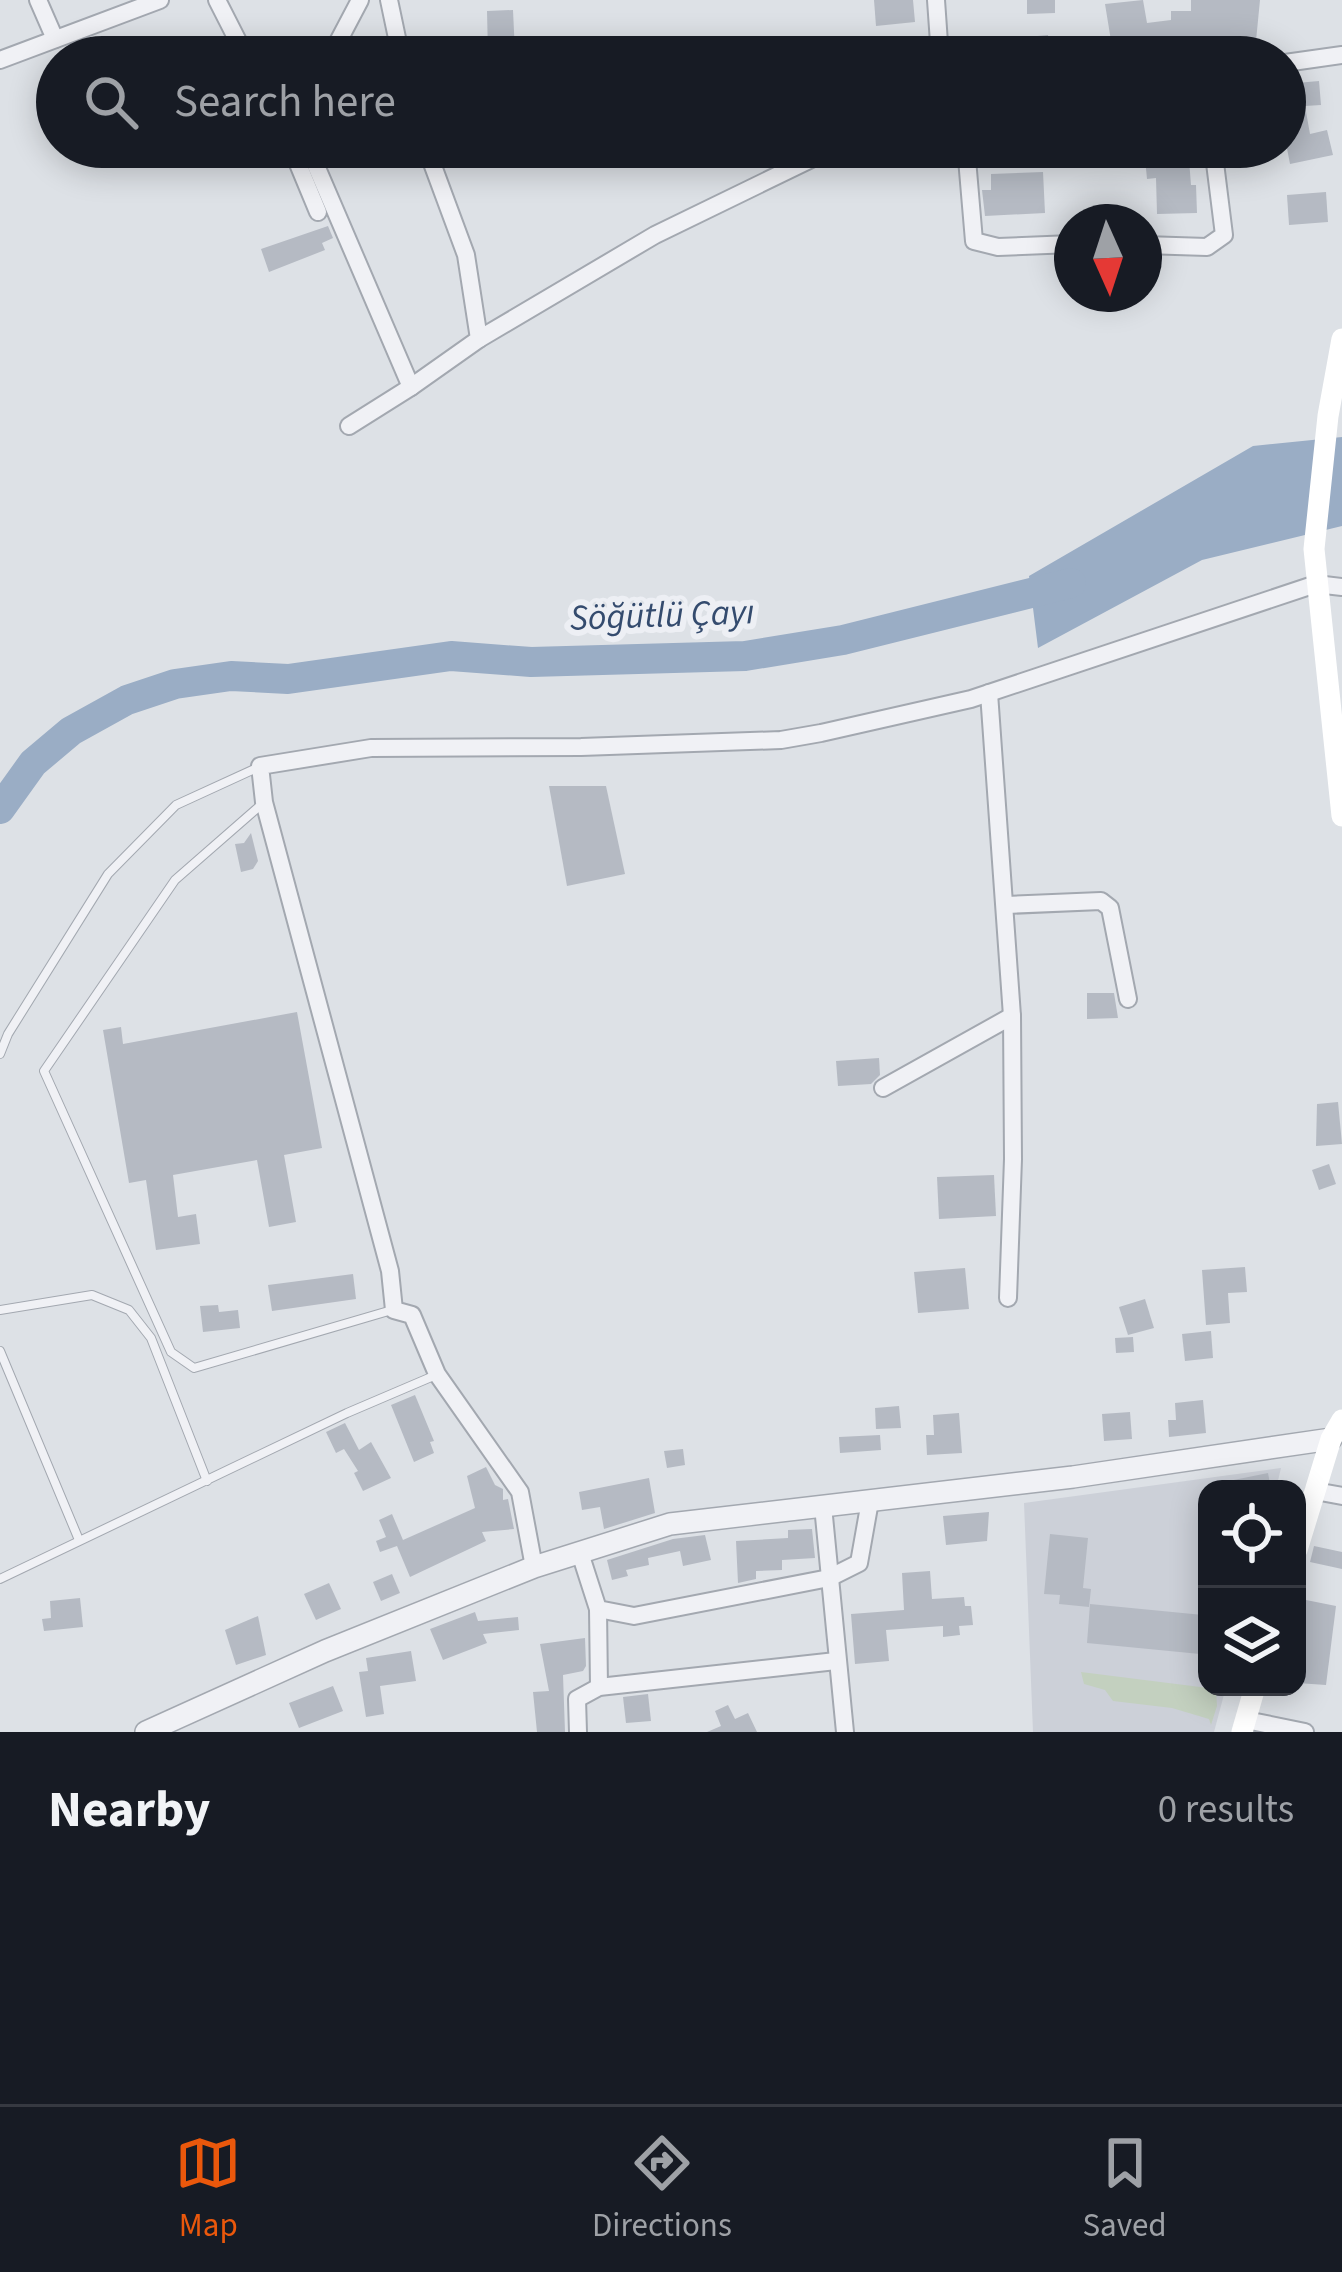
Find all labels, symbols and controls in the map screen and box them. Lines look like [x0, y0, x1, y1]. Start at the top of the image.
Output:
search box [36, 36, 1306, 168]
icon: search [78, 69, 144, 135]
text: Search here [174, 70, 396, 134]
north arrow [1054, 204, 1162, 312]
water label: Söğütlü Çayı [569, 586, 755, 644]
map controls [1198, 1480, 1306, 1696]
button: locate [1198, 1480, 1306, 1588]
button: layers [1198, 1588, 1306, 1696]
text: Nearby [48, 1774, 210, 1846]
text: 0 results [1158, 1782, 1294, 1838]
tab: Map [175, 2130, 241, 2249]
tab: Directions [592, 2130, 732, 2249]
tab: Saved [1082, 2130, 1167, 2249]

